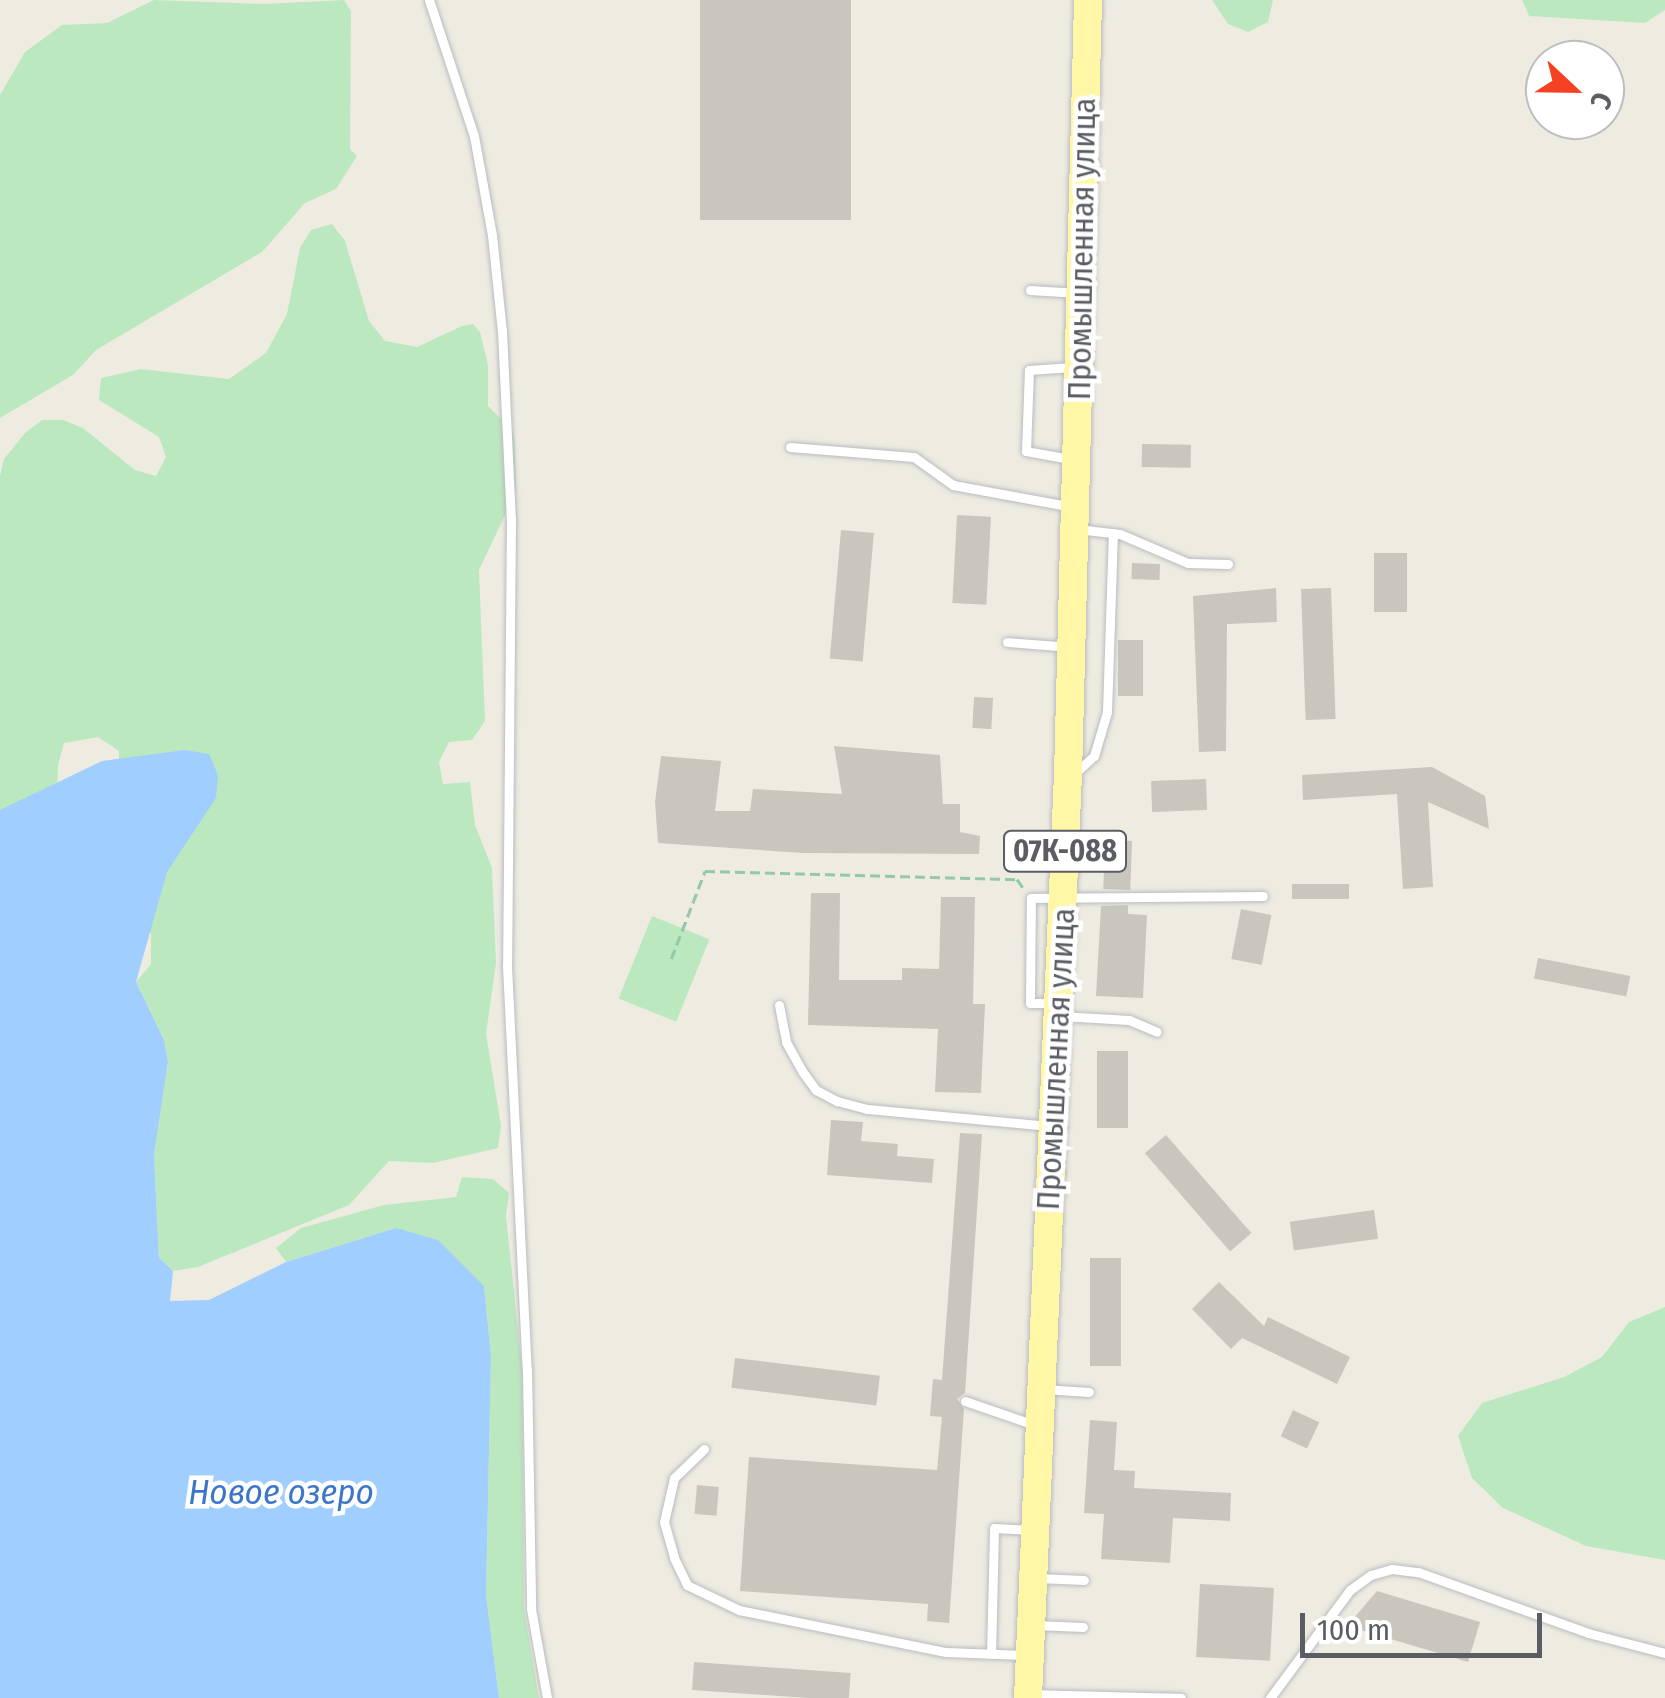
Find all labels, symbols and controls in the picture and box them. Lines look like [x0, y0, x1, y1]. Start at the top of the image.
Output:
north arrow [1525, 40, 1625, 140]
text: С [1583, 88, 1619, 114]
street label: Промышленная улица [1060, 98, 1104, 400]
road number: 07К-088 [1002, 826, 1128, 876]
street label: Промышленная улица [1029, 907, 1083, 1211]
water label: Новое озеро [188, 1471, 374, 1513]
scale bar [1305, 1593, 1548, 1655]
text: 100 m [1317, 1612, 1390, 1648]

